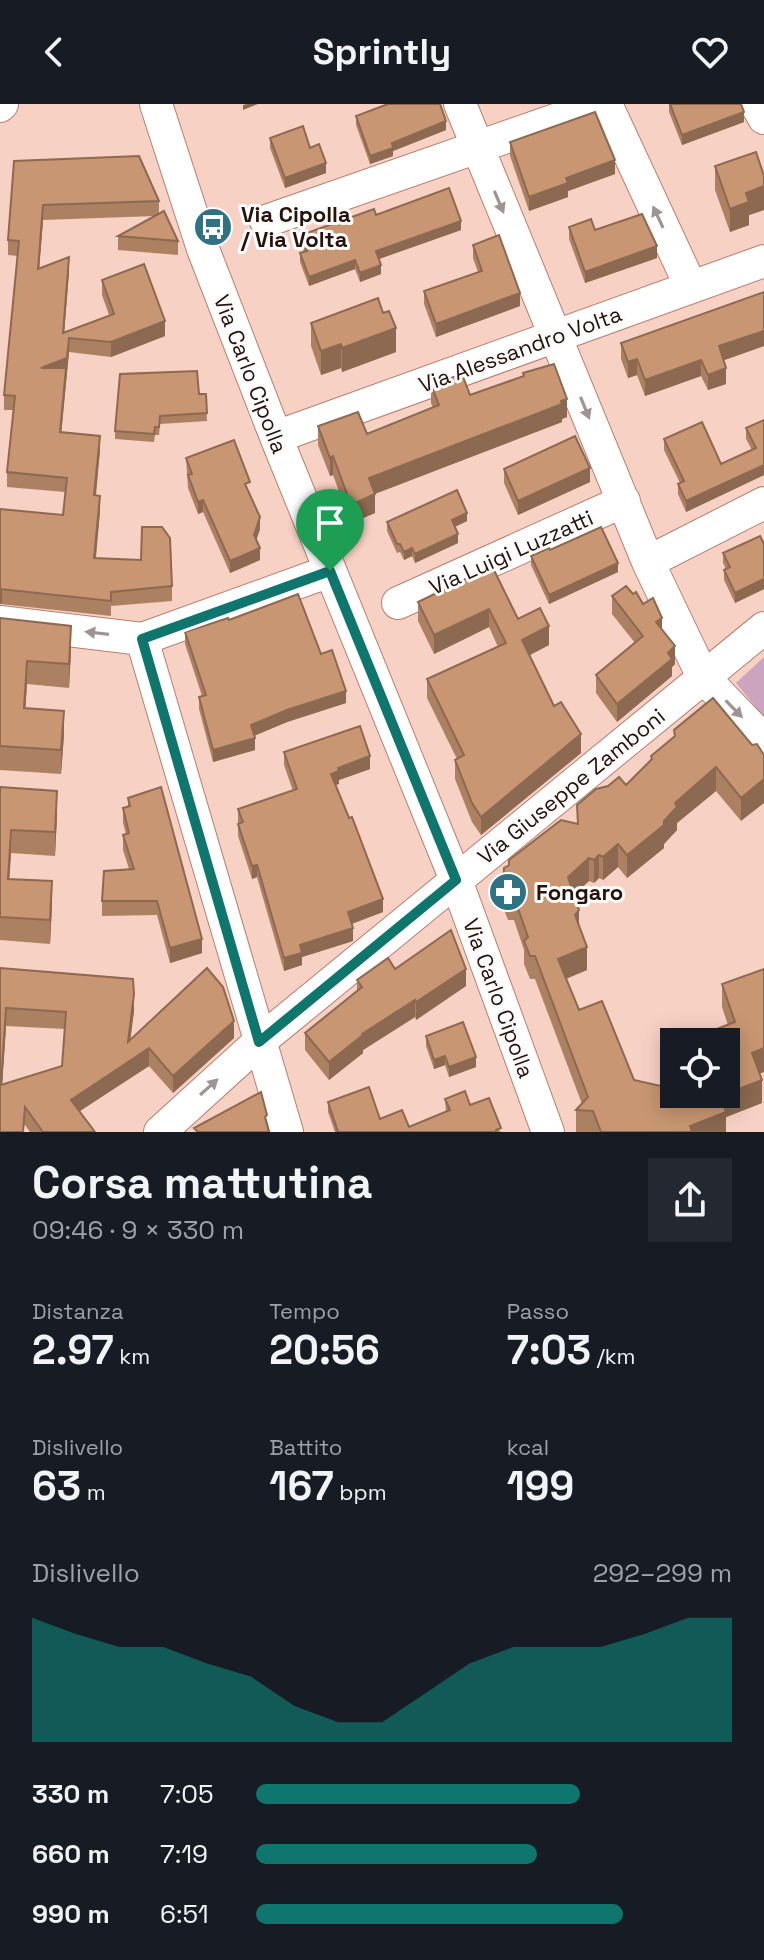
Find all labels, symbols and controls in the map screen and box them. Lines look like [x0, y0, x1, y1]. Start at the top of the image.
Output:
text: Sprintly [313, 29, 451, 75]
icon: back [32, 30, 76, 74]
icon: heart [688, 30, 732, 74]
one-way arrow [493, 190, 506, 214]
place label: Via Cipolla / Via Volta [240, 200, 351, 253]
one-way arrow [651, 205, 665, 228]
bus stop icon: Via Cipolla / Via Volta [192, 206, 234, 248]
street label: Via Carlo Cipolla [208, 291, 294, 458]
street label: Via Alessandro Volta [415, 299, 626, 399]
one-way arrow [579, 396, 592, 420]
pin [296, 489, 364, 571]
icon: arrive [308, 501, 352, 545]
street label: Via Luigi Luzzatti [425, 503, 597, 601]
one-way arrow [84, 627, 109, 640]
one-way arrow [724, 699, 742, 718]
street label: Via Giuseppe Zamboni [472, 702, 670, 870]
pharmacy icon: Fongaro [487, 871, 529, 913]
place label: Fongaro [536, 878, 623, 906]
street label: Via Carlo Cipolla [457, 914, 541, 1082]
map controls [660, 1028, 740, 1108]
button: locate [660, 1028, 740, 1108]
one-way arrow [200, 1078, 219, 1096]
text: Corsa mattutina [32, 1155, 372, 1211]
button: share [648, 1158, 732, 1242]
text: 09:46 · 9 × 330 m [32, 1213, 244, 1247]
text: Distanza [32, 1297, 124, 1325]
text: Tempo [269, 1297, 340, 1325]
text: Passo [507, 1297, 569, 1325]
text: 2.97 [32, 1325, 114, 1376]
text: 20:56 [269, 1325, 380, 1376]
text: 7:03 [507, 1325, 591, 1376]
text: km [114, 1342, 150, 1370]
text: /km [591, 1342, 636, 1370]
text: Dislivello [32, 1433, 123, 1461]
text: Battito [269, 1433, 342, 1461]
text: kcal [507, 1433, 549, 1461]
text: 63 [32, 1461, 81, 1512]
text: 167 [269, 1461, 334, 1512]
text: 199 [507, 1461, 574, 1512]
text: m [81, 1478, 106, 1506]
text: bpm [334, 1478, 387, 1506]
text: Dislivello [32, 1556, 140, 1590]
text: 292–299 m [593, 1556, 732, 1590]
text: 330 m [32, 1777, 109, 1811]
text: 7:05 [160, 1777, 213, 1811]
text: 660 m [32, 1837, 110, 1871]
text: 7:19 [160, 1837, 208, 1871]
text: 990 m [32, 1897, 110, 1931]
text: 6:51 [160, 1897, 209, 1931]

